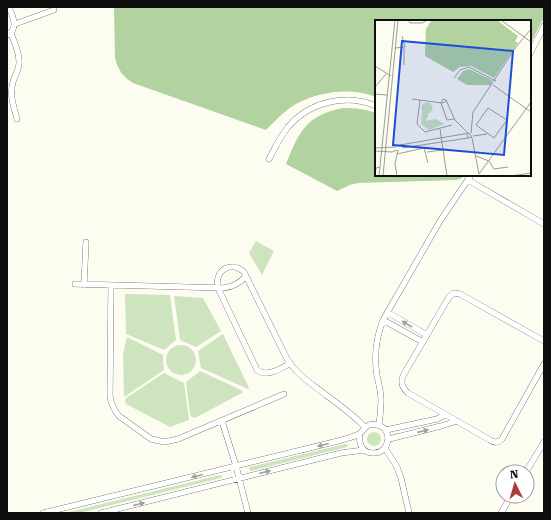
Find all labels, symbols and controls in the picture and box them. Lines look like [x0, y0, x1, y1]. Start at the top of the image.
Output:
inset map [375, 20, 531, 176]
one-way arrow [401, 320, 413, 327]
one-way arrow [417, 427, 429, 433]
one-way arrow [317, 442, 329, 448]
north arrow [495, 464, 535, 504]
text: N [509, 468, 519, 481]
one-way arrow [259, 469, 271, 475]
one-way arrow [191, 473, 203, 479]
one-way arrow [133, 500, 145, 506]

